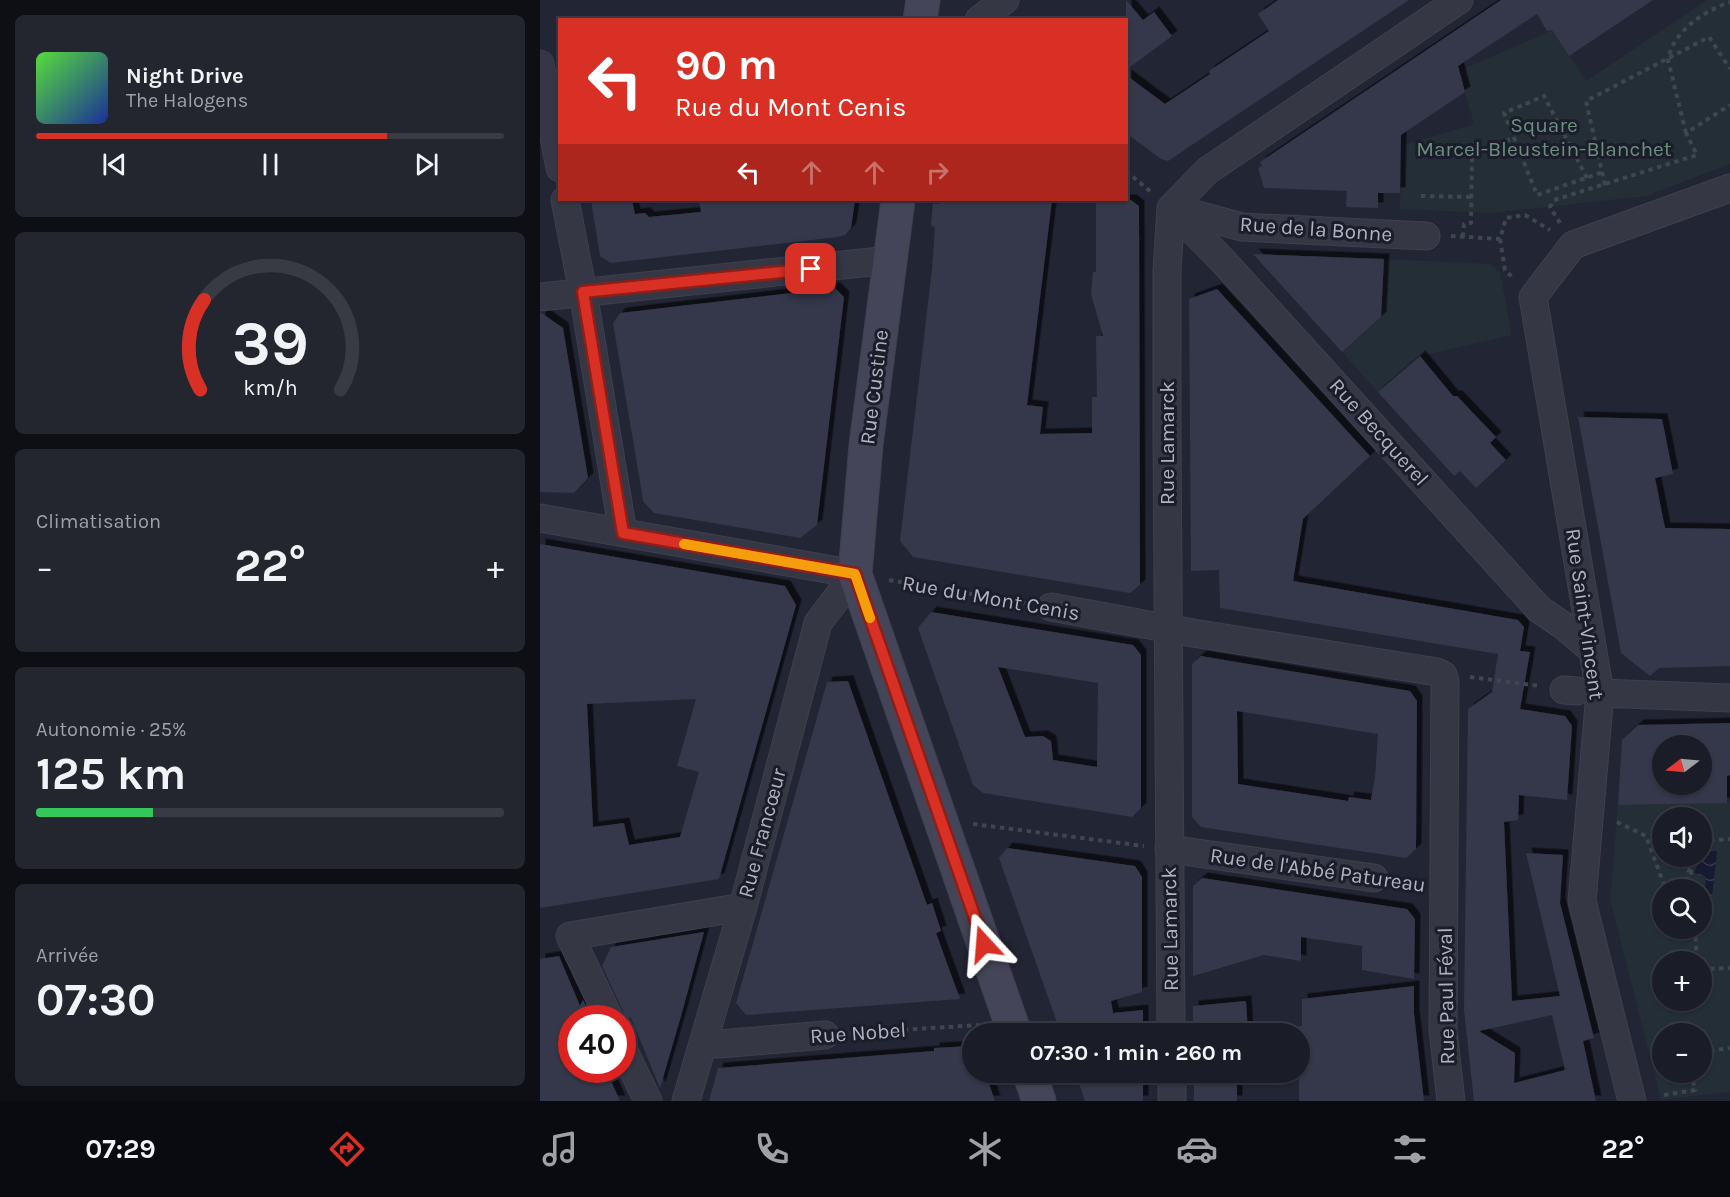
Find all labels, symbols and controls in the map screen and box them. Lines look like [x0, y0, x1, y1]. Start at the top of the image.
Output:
text: 90 m [675, 40, 778, 90]
icon: left [576, 42, 654, 120]
text: Night Drive [126, 63, 244, 89]
text: The Halogens [126, 89, 248, 112]
text: Rue du Mont Cenis [675, 91, 906, 123]
park label: Square Marcel-Bleustein-Blanchet [1416, 113, 1672, 161]
icon: previous [98, 148, 131, 181]
icon: pause [254, 148, 287, 181]
icon: next [410, 148, 443, 181]
icon: left [732, 156, 765, 189]
icon: ahead [795, 156, 828, 189]
icon: ahead [858, 156, 891, 189]
icon: right [921, 156, 954, 189]
street label: Rue de la Bonne [1239, 212, 1393, 246]
pin [785, 243, 836, 294]
icon: arrive [794, 252, 827, 285]
text: 39 [232, 307, 308, 380]
street label: Rue Custine [855, 328, 893, 446]
street label: Rue Becquerel [1325, 373, 1433, 491]
text: km/h [243, 376, 297, 401]
street label: Rue Lamarck [1155, 381, 1179, 505]
text: Climatisation [36, 510, 161, 533]
street label: Rue Saint-Vincent [1561, 527, 1609, 701]
text: 22° [234, 540, 306, 592]
text: − [36, 548, 53, 586]
text: + [487, 548, 504, 586]
street label: Rue du Mont Cenis [900, 571, 1082, 625]
text: Autonomie · 25% [36, 718, 186, 741]
north arrow [1652, 735, 1712, 795]
map controls [1652, 735, 1712, 1083]
text: 125 km [36, 748, 186, 800]
street label: Rue Francœur [733, 765, 791, 900]
button: sound [1652, 807, 1712, 867]
street label: Rue de l'Abbé Patureau [1209, 843, 1427, 897]
street label: Rue Lamarck [1157, 867, 1183, 991]
button: search [1652, 879, 1712, 939]
position arrow [952, 912, 1016, 976]
street label: Rue Paul Féval [1433, 927, 1459, 1065]
text: Arrivée [36, 944, 99, 967]
button: + [1652, 951, 1712, 1011]
text: 07:30 [36, 974, 155, 1026]
speed limit sign: 40 [558, 1005, 636, 1083]
street label: Rue Nobel [809, 1018, 907, 1048]
button: − [1652, 1023, 1712, 1083]
text: 07:30 · 1 min · 260 m [1030, 1040, 1242, 1066]
icon: directions [326, 1128, 368, 1170]
icon: music [539, 1128, 581, 1170]
icon: phone [751, 1128, 793, 1170]
icon: climate [964, 1128, 1006, 1170]
icon: car [1176, 1128, 1218, 1170]
icon: filters [1389, 1128, 1431, 1170]
text: 07:29 [85, 1133, 156, 1165]
text: 22° [1601, 1133, 1645, 1165]

